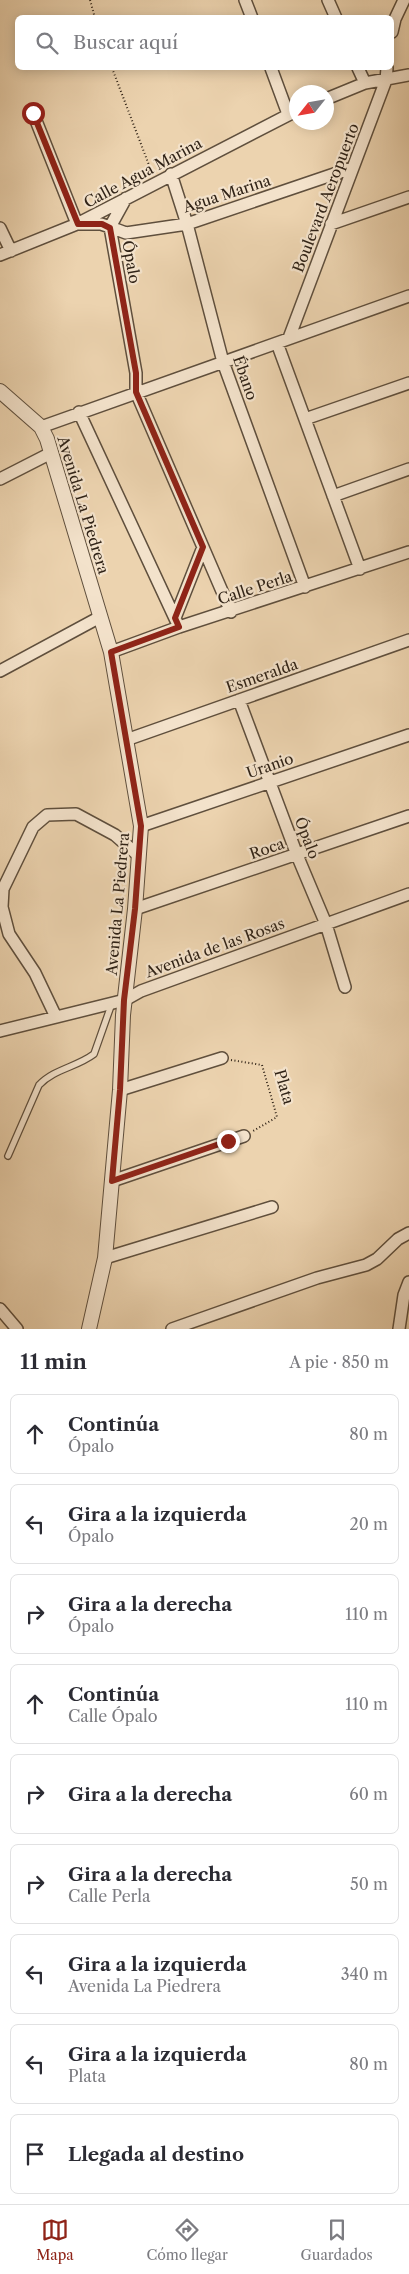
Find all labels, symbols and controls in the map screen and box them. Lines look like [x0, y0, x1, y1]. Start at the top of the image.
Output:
search box [15, 15, 394, 70]
icon: search [33, 29, 61, 57]
text: Buscar aquí [73, 31, 178, 54]
north arrow [289, 85, 334, 130]
route start [22, 102, 45, 125]
street label: Boulevard Aeropuerto [288, 121, 363, 275]
street label: Calle Agua Marina [80, 133, 205, 212]
street label: Agua Marina [180, 170, 273, 217]
street label: Ópalo [118, 239, 145, 285]
street label: Ébano [229, 353, 262, 403]
street label: Avenida La Piedrera [53, 433, 114, 576]
street label: Calle Perla [215, 567, 295, 609]
street label: Esmeralda [223, 654, 300, 697]
street label: Uranio [244, 749, 296, 782]
street label: Ópalo [291, 814, 324, 861]
street label: Avenida La Piedrera [102, 832, 133, 977]
street label: Roca [247, 834, 287, 863]
street label: Avenida de las Rosas [142, 914, 287, 982]
street label: Plata [270, 1067, 299, 1107]
route end [217, 1130, 240, 1153]
text: 11 min [20, 1349, 87, 1374]
text: A pie · 850 m [289, 1352, 389, 1372]
text: Continúa [68, 1413, 159, 1436]
icon: ahead [21, 1420, 49, 1448]
text: 80 m [349, 1424, 388, 1444]
text: Ópalo [68, 1436, 114, 1456]
text: Gira a la izquierda [68, 1503, 247, 1526]
icon: left [21, 1510, 49, 1538]
text: 20 m [349, 1514, 388, 1534]
text: Ópalo [68, 1526, 114, 1546]
text: Gira a la derecha [68, 1593, 232, 1616]
icon: right [21, 1600, 49, 1628]
text: 110 m [345, 1604, 388, 1624]
text: Ópalo [68, 1616, 114, 1636]
text: Continúa [68, 1683, 159, 1706]
icon: ahead [21, 1690, 49, 1718]
text: 110 m [345, 1694, 388, 1714]
text: Calle Ópalo [68, 1706, 158, 1726]
icon: right [21, 1780, 49, 1808]
text: Gira a la derecha [68, 1783, 232, 1806]
text: 60 m [349, 1784, 388, 1804]
text: Gira a la derecha [68, 1863, 232, 1886]
icon: right [21, 1870, 49, 1898]
text: 50 m [350, 1874, 388, 1894]
text: Calle Perla [68, 1886, 151, 1906]
text: Gira a la izquierda [68, 1953, 247, 1976]
icon: left [21, 1960, 49, 1988]
text: 340 m [341, 1964, 388, 1984]
text: Avenida La Piedrera [68, 1976, 221, 1996]
text: Gira a la izquierda [68, 2043, 247, 2066]
icon: left [21, 2050, 49, 2078]
text: 80 m [349, 2054, 388, 2074]
text: Plata [68, 2066, 106, 2086]
icon: arrive [21, 2140, 49, 2168]
text: Llegada al destino [68, 2143, 244, 2166]
tab: Mapa [36, 2216, 74, 2264]
tab: Cómo llegar [146, 2216, 228, 2264]
tab: Guardados [301, 2216, 373, 2264]

